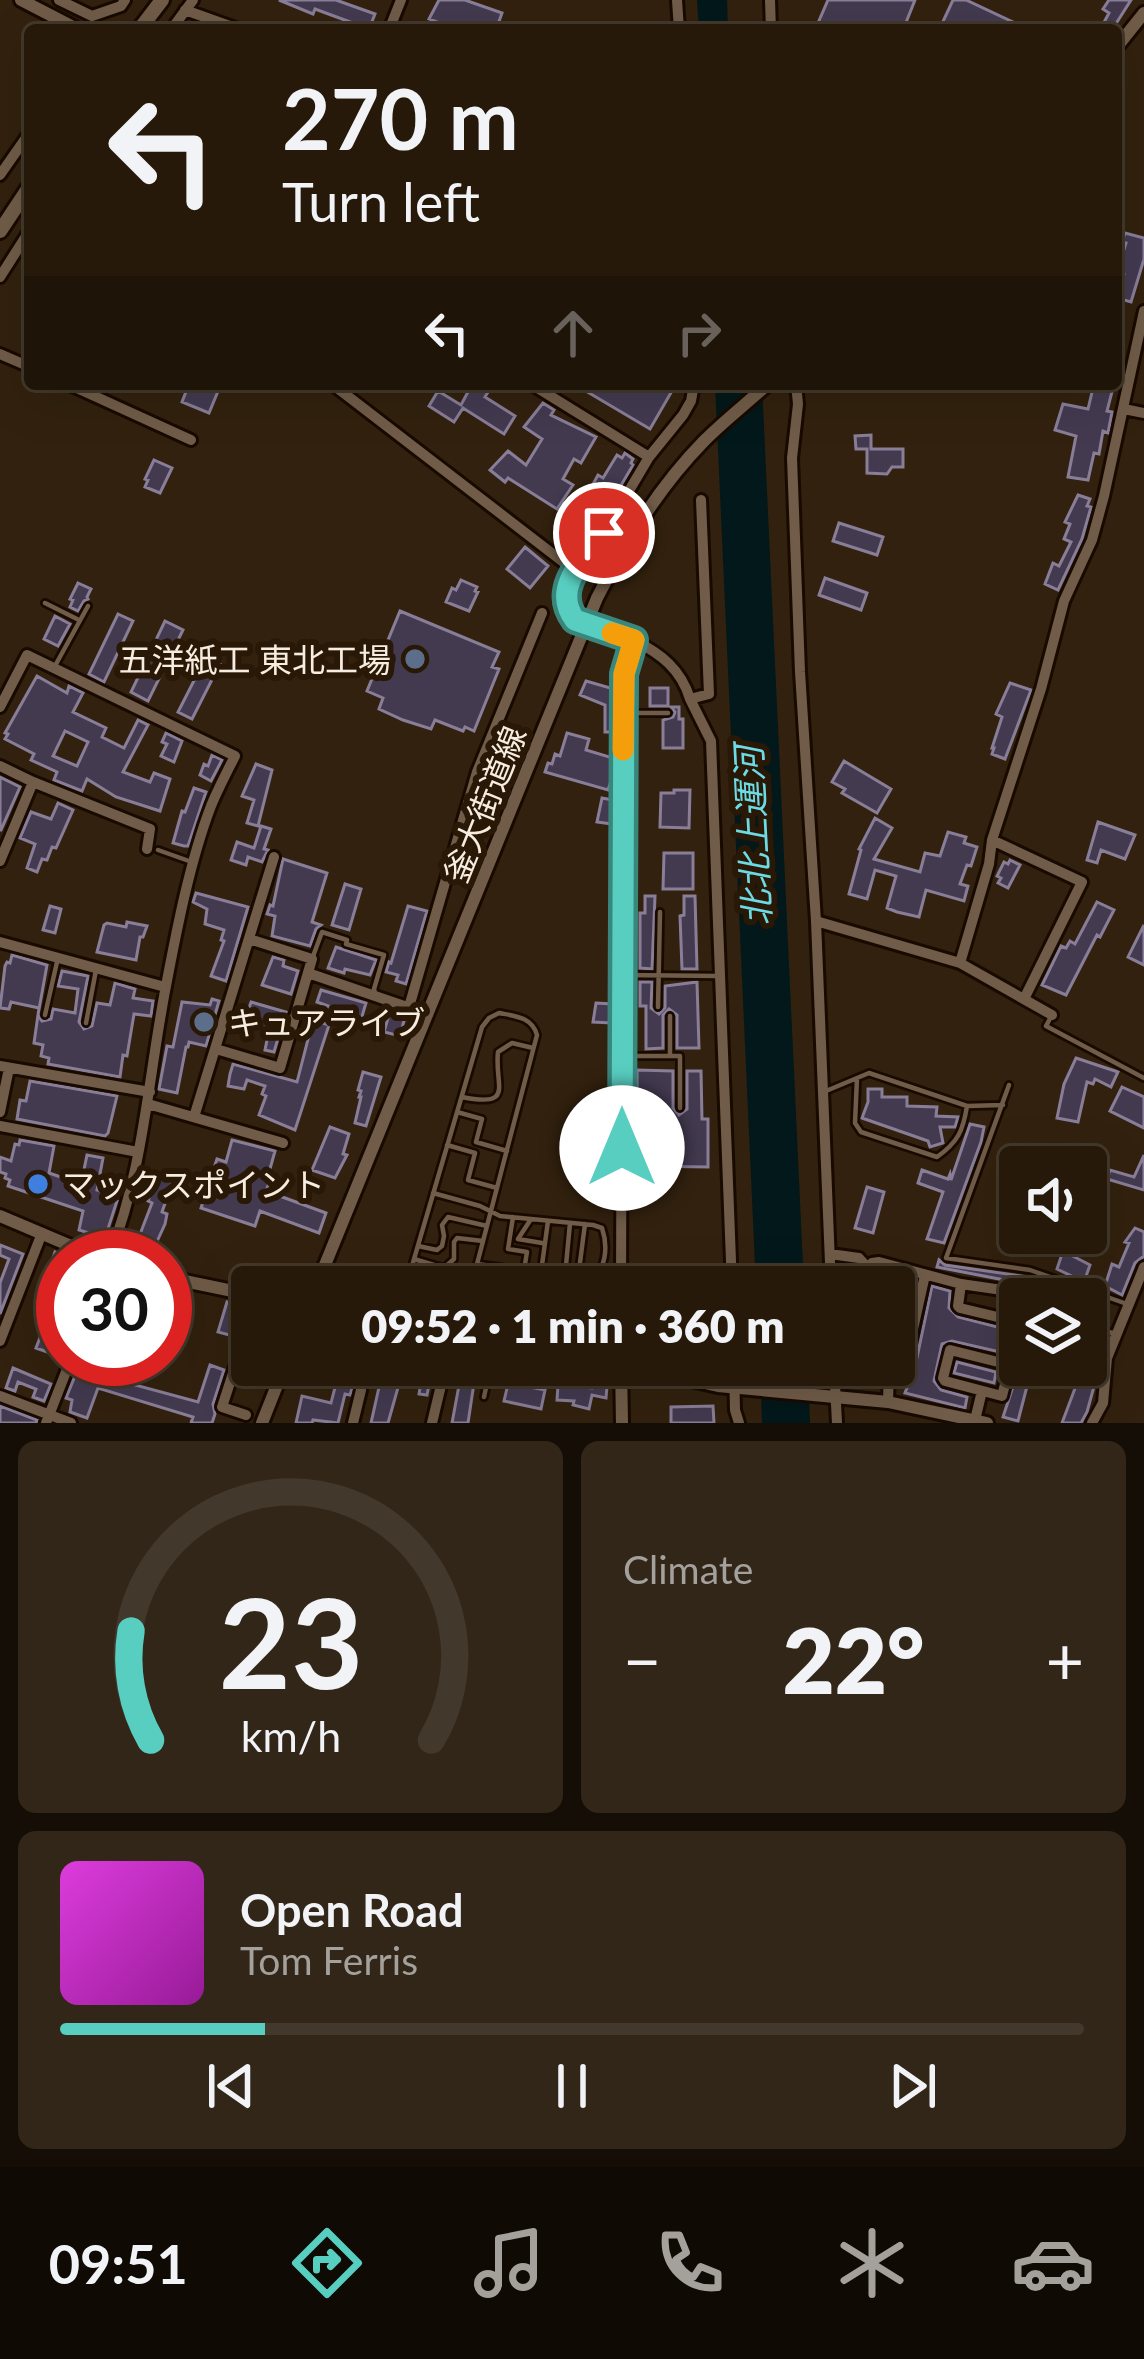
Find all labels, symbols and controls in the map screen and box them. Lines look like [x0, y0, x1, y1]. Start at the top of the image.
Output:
text: 270 m [282, 67, 519, 168]
icon: left [84, 72, 240, 228]
text: Turn left [282, 169, 480, 234]
icon: left [414, 300, 480, 366]
icon: ahead [540, 300, 606, 366]
icon: right [666, 300, 732, 366]
pin [553, 482, 655, 584]
icon: arrive [571, 500, 637, 566]
place label: 五洋紙工 東北工場 [119, 639, 391, 679]
marker: 五洋紙工 東北工場 [402, 646, 428, 672]
street label: 釜大街道線 [435, 720, 533, 888]
water label: 北北上運河 [725, 739, 779, 927]
place label: キュアライブ [228, 1002, 425, 1042]
marker: キュアライブ [191, 1009, 217, 1035]
position arrow [559, 1085, 685, 1211]
map controls [999, 1146, 1107, 1386]
button: sound [999, 1146, 1107, 1254]
place label: マックスポイント [62, 1164, 325, 1204]
marker: マックスポイント [25, 1171, 51, 1197]
speed limit sign: 30 [36, 1230, 192, 1386]
button: layers [999, 1278, 1107, 1386]
text: 09:52 · 1 min · 360 m [361, 1299, 785, 1353]
text: Climate [623, 1546, 753, 1592]
text: 23 [218, 1566, 363, 1716]
text: 22° [783, 1605, 924, 1713]
text: − [623, 1620, 661, 1699]
text: + [1046, 1620, 1084, 1699]
text: km/h [240, 1710, 341, 1761]
text: Open Road [240, 1883, 464, 1937]
text: Tom Ferris [240, 1937, 418, 1983]
icon: previous [198, 2053, 264, 2119]
icon: pause [539, 2053, 605, 2119]
icon: next [880, 2053, 946, 2119]
icon: directions [285, 2221, 369, 2305]
icon: music [467, 2221, 551, 2305]
icon: phone [648, 2221, 732, 2305]
icon: climate [830, 2221, 914, 2305]
icon: car [1011, 2221, 1095, 2305]
text: 09:51 [49, 2231, 188, 2296]

